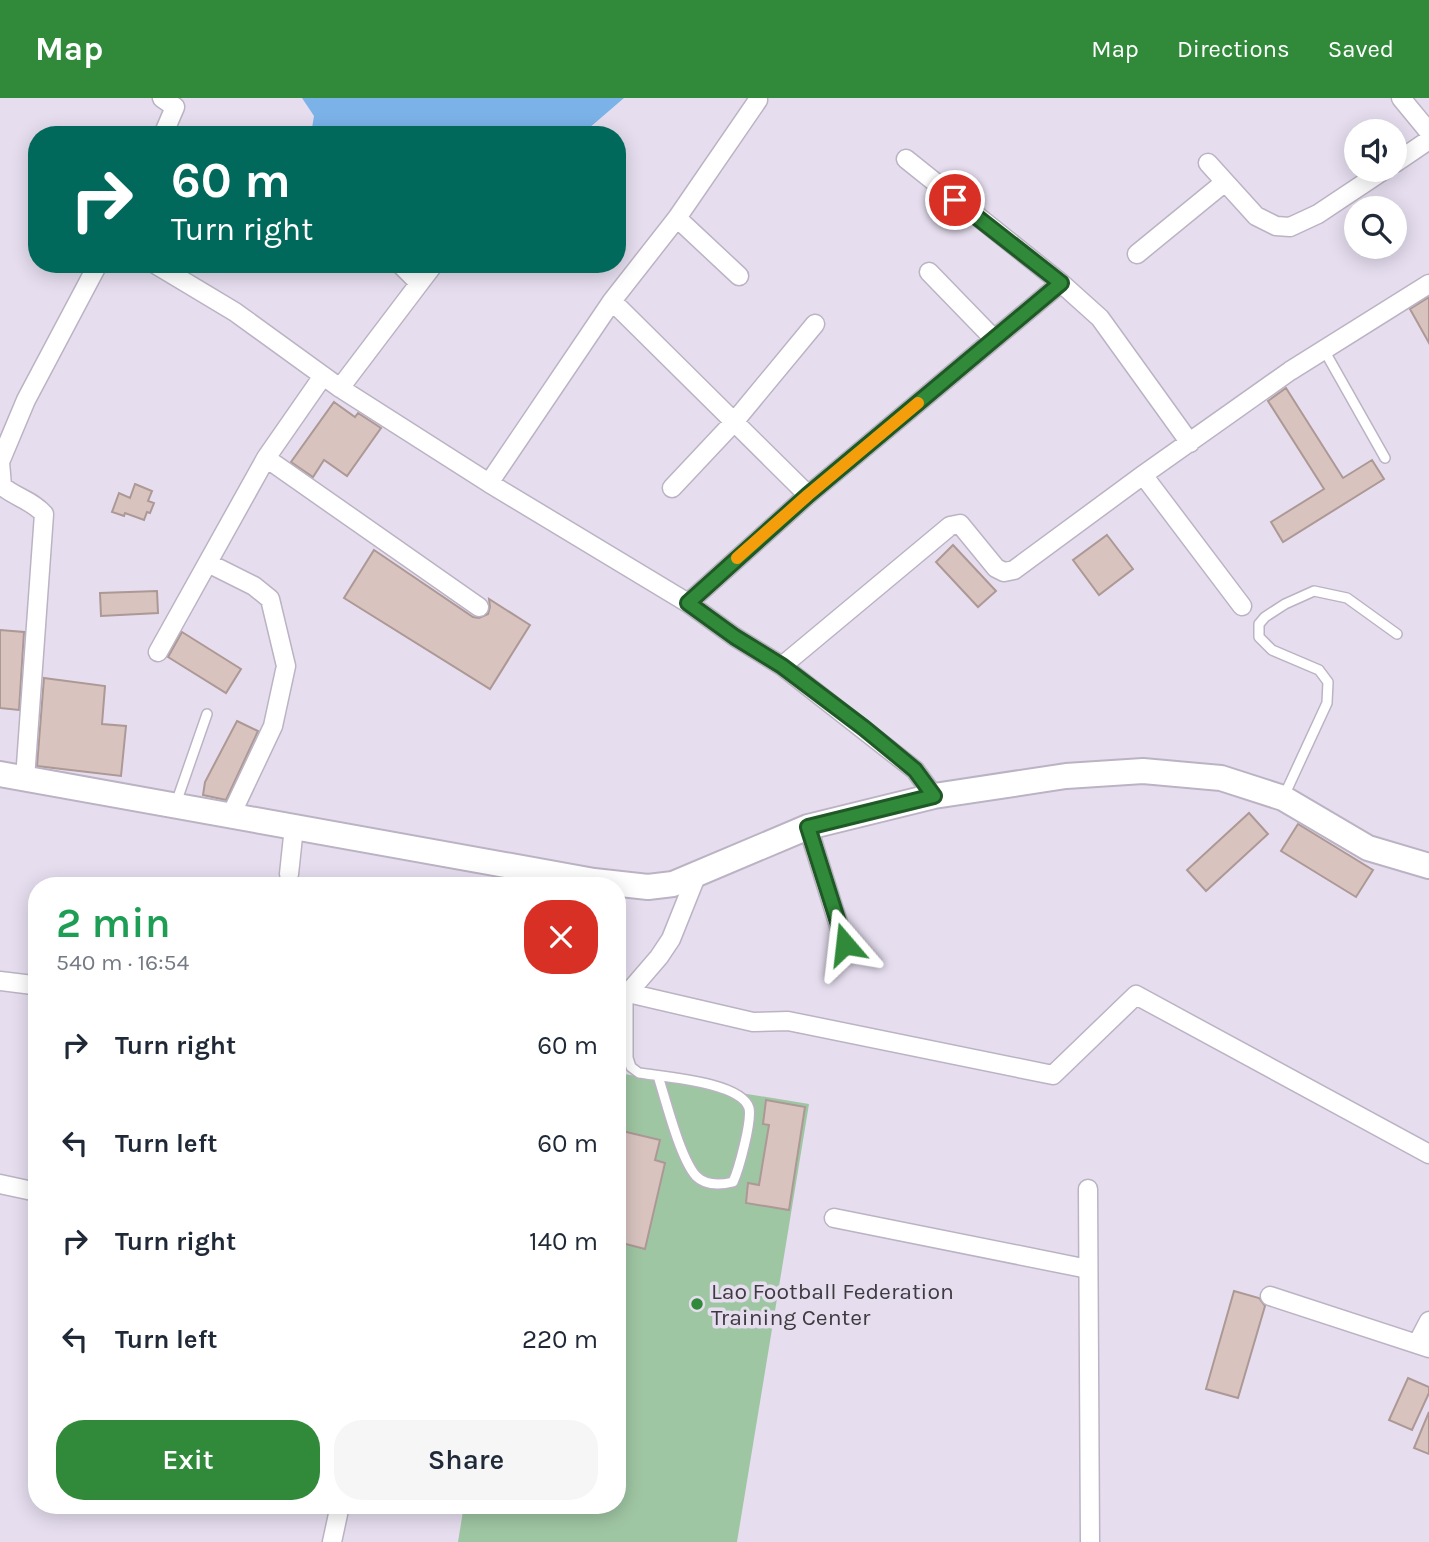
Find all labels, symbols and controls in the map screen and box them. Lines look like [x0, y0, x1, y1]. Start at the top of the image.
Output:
text: Map [35, 30, 103, 68]
text: Map [1091, 35, 1139, 63]
text: Directions [1177, 35, 1290, 63]
text: Saved [1328, 35, 1394, 63]
map controls [1344, 119, 1407, 259]
button: sound [1344, 119, 1407, 182]
text: 60 m [171, 152, 291, 209]
icon: right [56, 154, 147, 245]
pin [925, 170, 985, 230]
icon: arrive [936, 181, 974, 219]
button: search [1344, 196, 1407, 259]
text: Turn right [171, 211, 313, 248]
text: 2 min [56, 898, 171, 948]
button: close [524, 900, 598, 974]
position arrow [808, 907, 882, 981]
text: 540 m · 16:54 [56, 949, 189, 976]
icon: right [56, 1026, 94, 1064]
text: Turn right [115, 1030, 236, 1061]
text: 60 m [537, 1030, 598, 1061]
icon: left [56, 1124, 94, 1162]
text: Turn left [115, 1128, 217, 1159]
text: 60 m [537, 1128, 598, 1159]
icon: right [56, 1222, 94, 1260]
text: Turn right [115, 1226, 236, 1257]
text: 140 m [529, 1226, 598, 1257]
place label: Lao Football Federation Training Center [711, 1278, 954, 1331]
marker: Lao Football Federation Training Center [689, 1296, 705, 1312]
icon: left [56, 1320, 94, 1358]
text: Turn left [115, 1324, 217, 1355]
text: 220 m [522, 1324, 598, 1355]
button: Exit [56, 1420, 320, 1500]
button: Share [334, 1420, 598, 1500]

